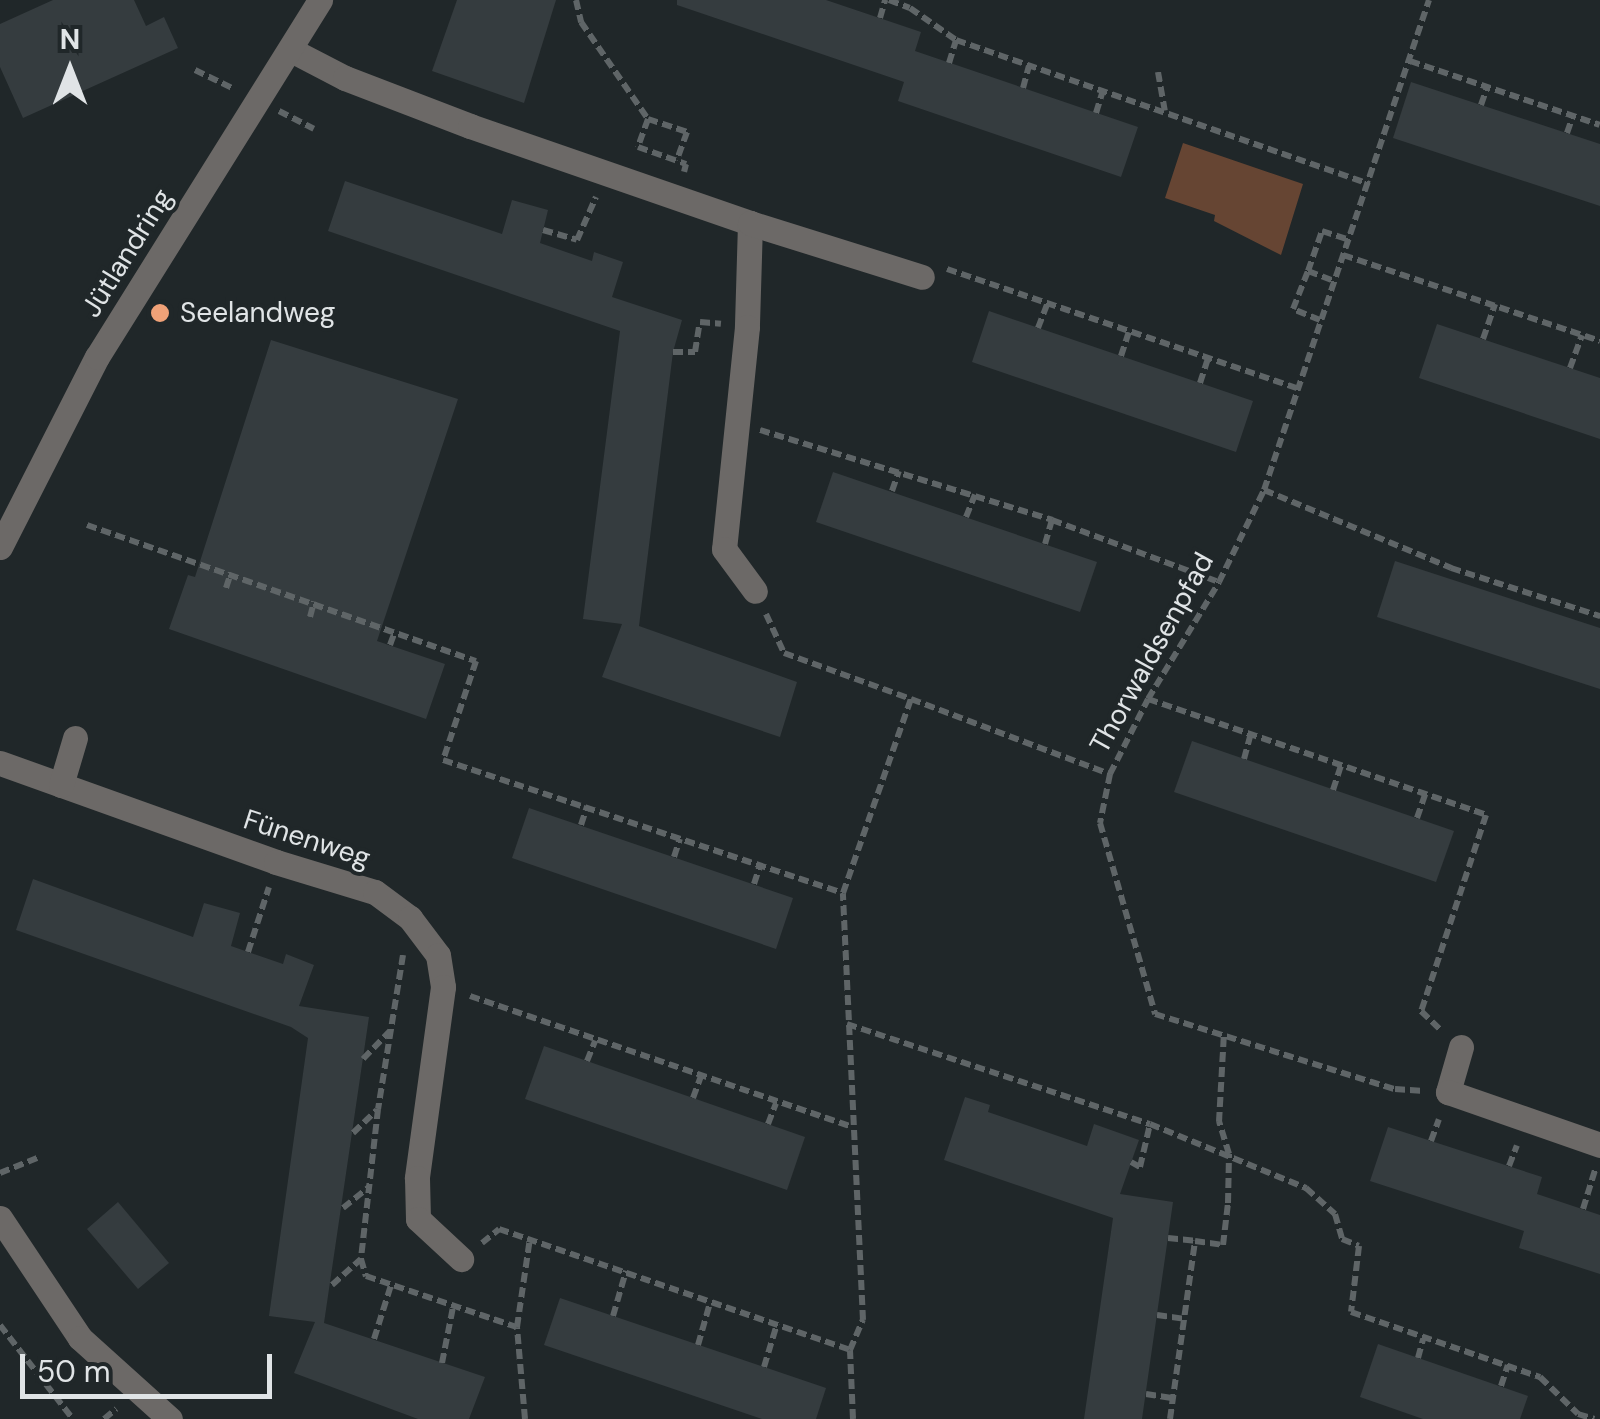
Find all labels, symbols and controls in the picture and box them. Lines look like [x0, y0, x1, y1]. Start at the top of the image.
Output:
north arrow [20, 20, 120, 120]
text: N [60, 21, 80, 58]
street label: Jütlandring [74, 183, 180, 323]
place label: Seelandweg [180, 296, 335, 330]
marker: Seelandweg [149, 302, 171, 324]
street label: Thorwaldsenpfad [1083, 547, 1221, 759]
street label: Fünenweg [239, 803, 375, 875]
scale bar [25, 1334, 278, 1396]
text: 50 m [37, 1352, 111, 1391]

